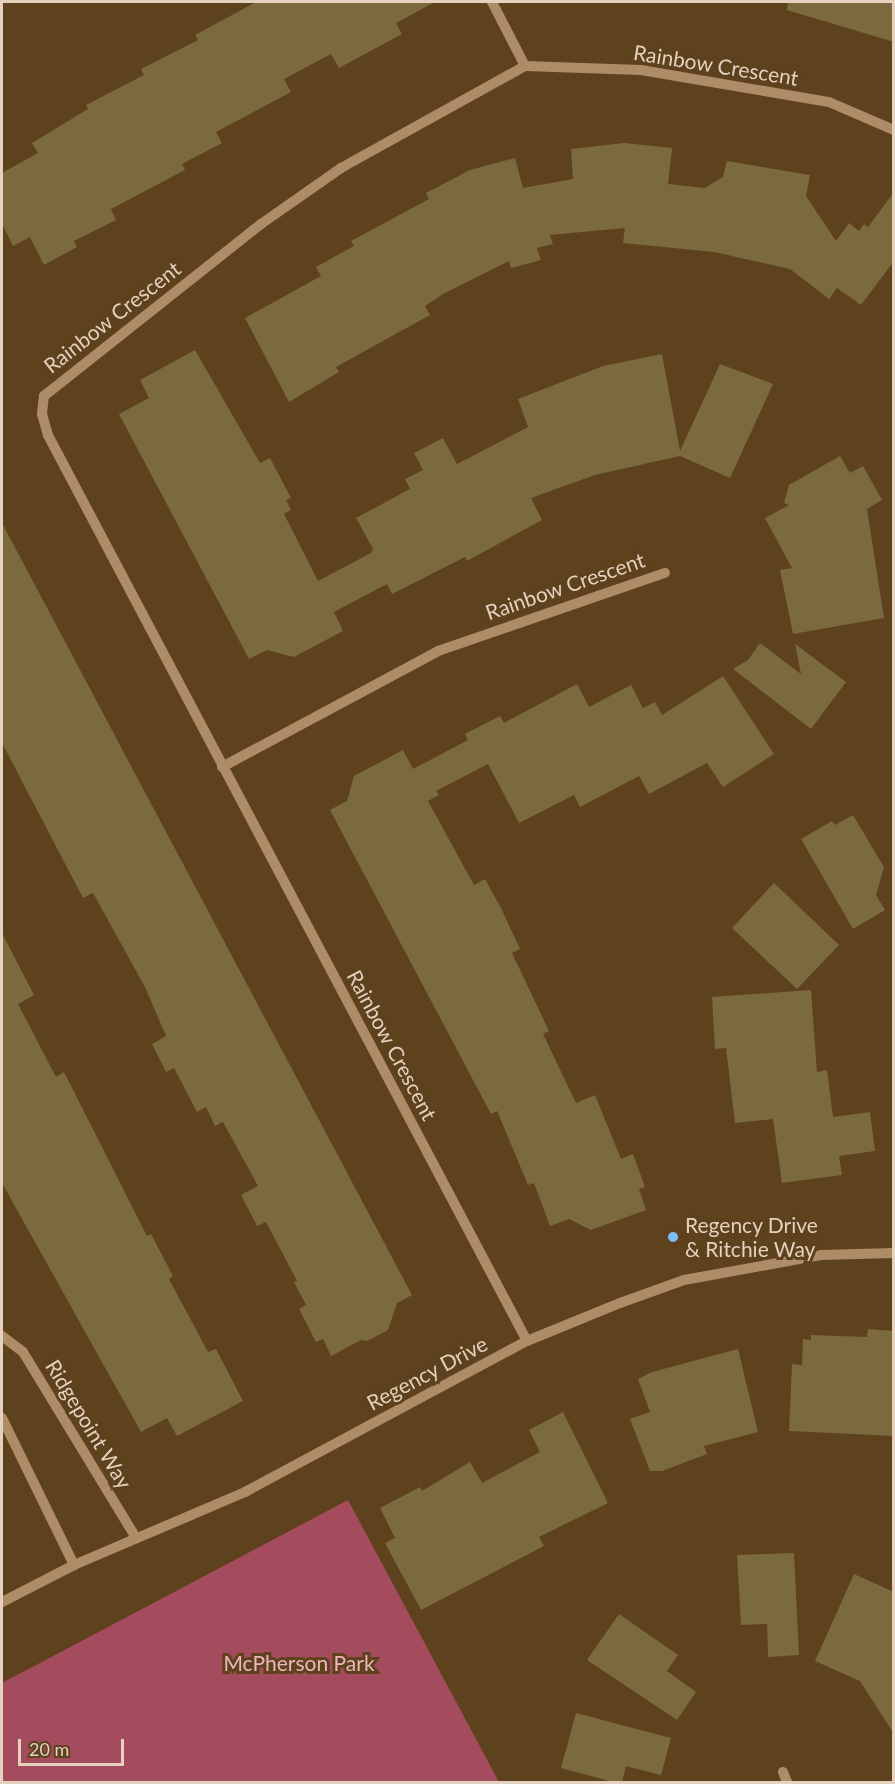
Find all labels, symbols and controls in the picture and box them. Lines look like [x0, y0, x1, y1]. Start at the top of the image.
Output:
street label: Rainbow Crescent [632, 39, 800, 91]
street label: Rainbow Crescent [38, 256, 186, 378]
street label: Rainbow Crescent [482, 547, 648, 625]
street label: Rainbow Crescent [342, 965, 442, 1125]
place label: Regency Drive & Ritchie Way [685, 1212, 818, 1262]
marker: Regency Drive & Ritchie Way [666, 1230, 680, 1244]
street label: Regency Drive [362, 1331, 492, 1415]
street label: Ridgepoint Way [40, 1355, 138, 1493]
park label: McPherson Park [223, 1650, 375, 1676]
scale bar [21, 1727, 128, 1765]
text: 20 m [29, 1738, 69, 1760]

